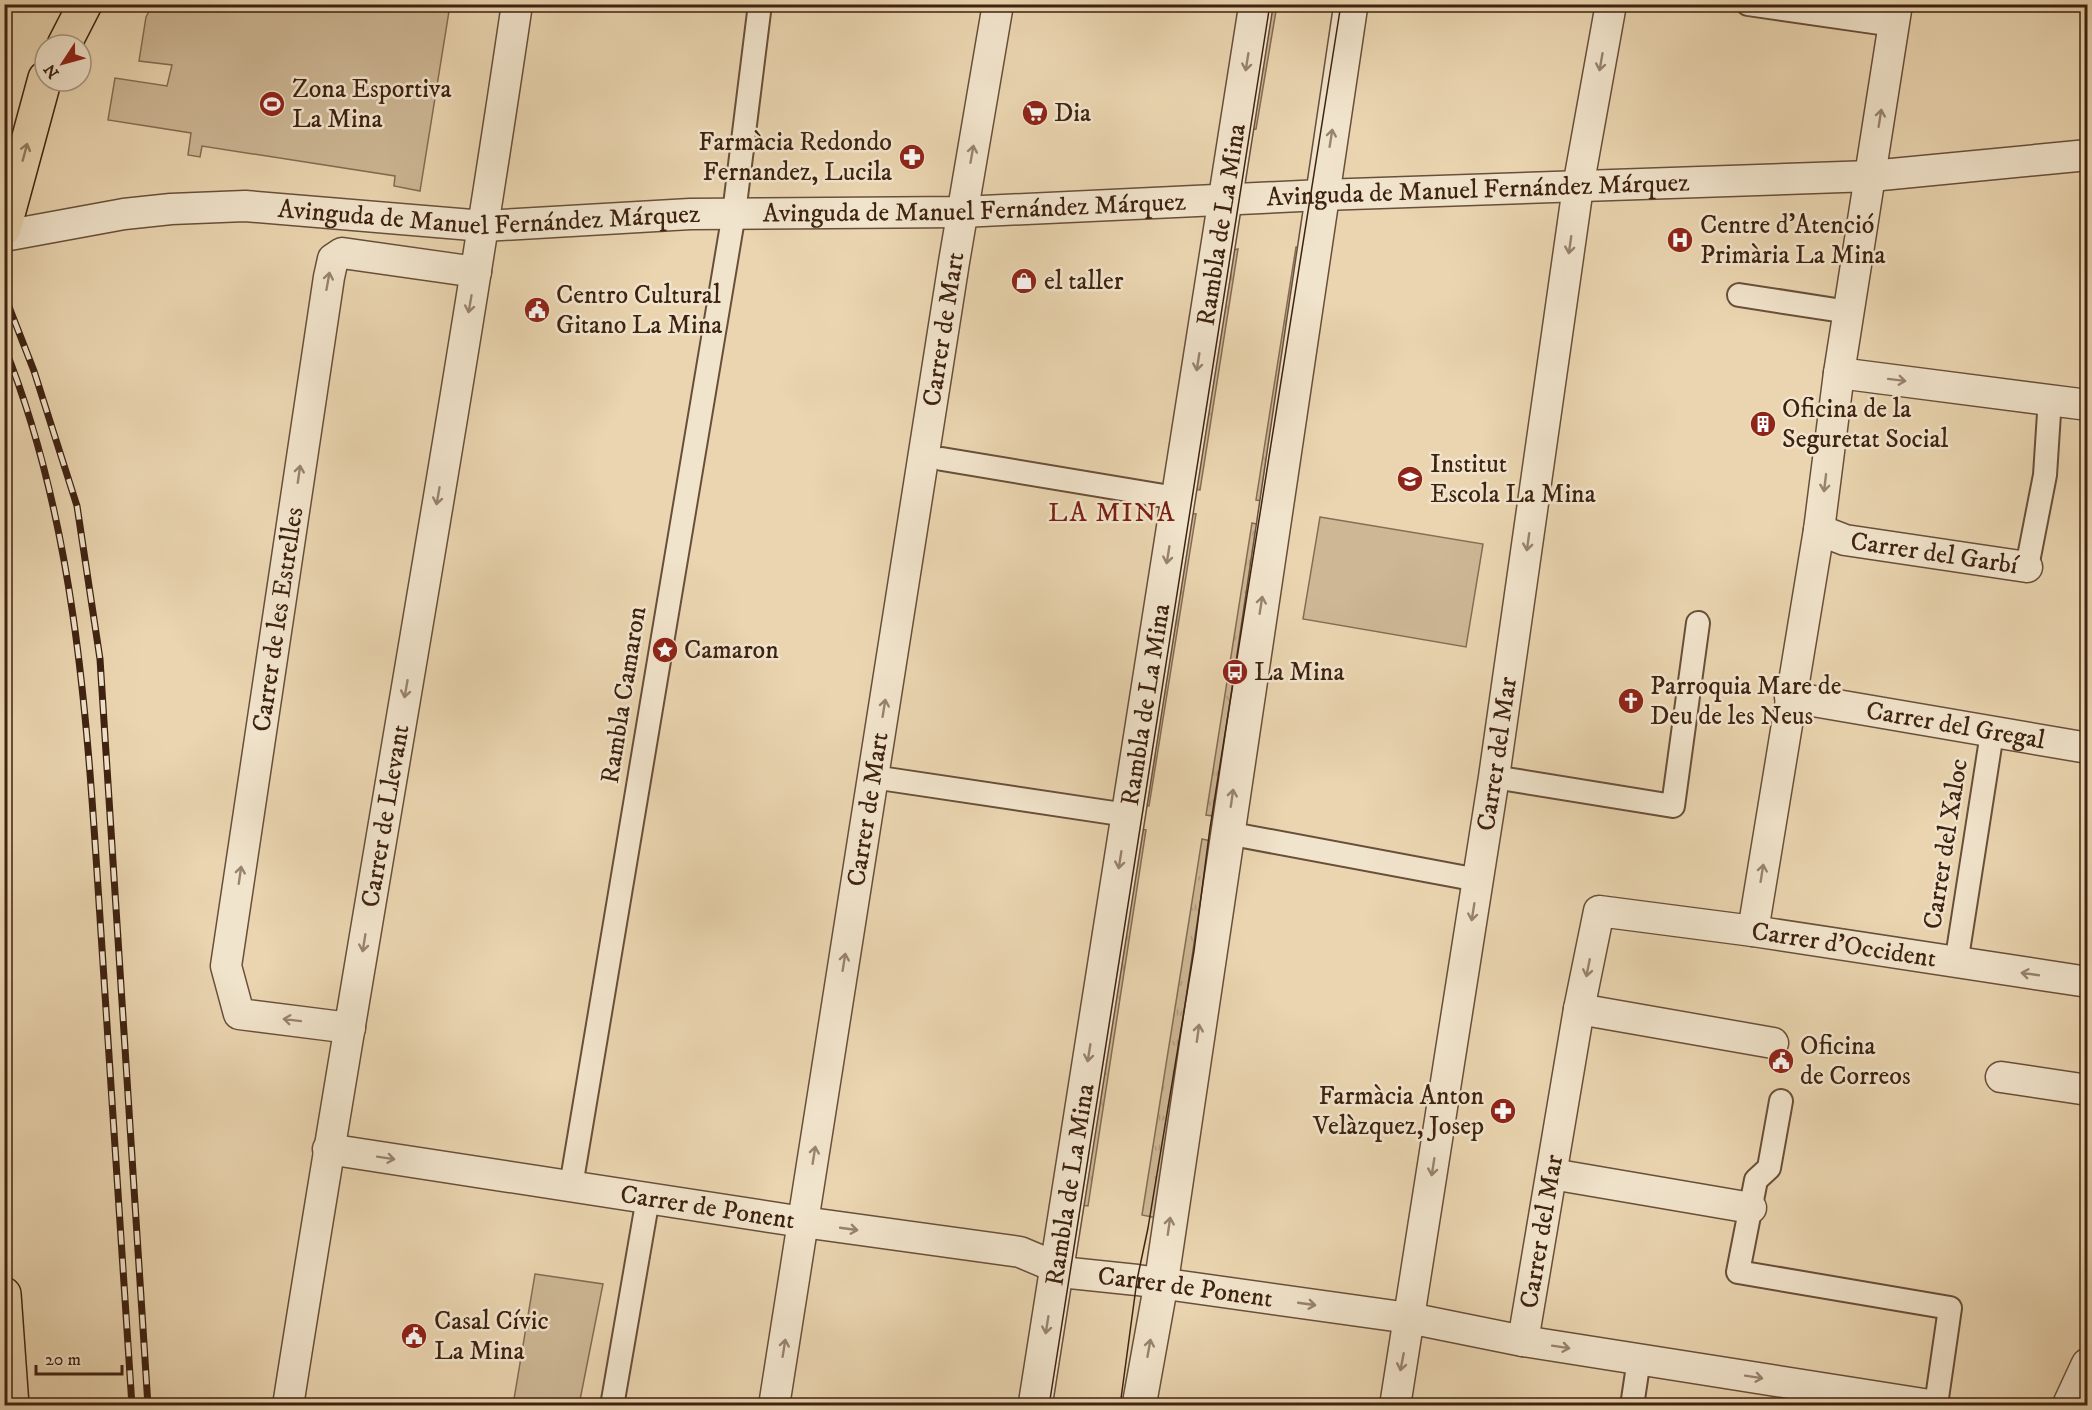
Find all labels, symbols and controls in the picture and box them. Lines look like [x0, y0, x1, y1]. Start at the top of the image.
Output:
north arrow [33, 33, 93, 93]
one-way arrow [1242, 52, 1253, 72]
one-way arrow [1595, 52, 1606, 71]
text: N [40, 60, 64, 82]
place label: Zona Esportiva La Mina [292, 73, 451, 136]
sports icon: Zona Esportiva La Mina [257, 89, 287, 119]
place label: Dia [1054, 97, 1091, 130]
supermarket icon: Dia [1020, 98, 1050, 128]
one-way arrow [1875, 109, 1886, 129]
street label: Rambla de La Mina [1189, 121, 1253, 328]
place label: Farmàcia Redondo Fernandez, Lucila [698, 126, 892, 189]
one-way arrow [1325, 128, 1336, 148]
pharmacy icon: Farmàcia Redondo Fernandez, Lucila [897, 142, 927, 172]
one-way arrow [20, 143, 31, 162]
one-way arrow [966, 145, 977, 164]
street label: Avinguda de Manuel Fernández Márquez [1266, 166, 1690, 214]
street label: Avinguda de Manuel Fernández Márquez [763, 185, 1187, 230]
street label: Avinguda de Manuel Fernández Márquez [276, 192, 700, 243]
place label: Centre d'Atenció Primària La Mina [1700, 209, 1886, 272]
hospital icon: Centre d'Atenció Primària La Mina [1665, 225, 1695, 255]
one-way arrow [1565, 235, 1576, 255]
street label: Carrer de Mart [915, 249, 972, 409]
place label: el taller [1044, 265, 1124, 298]
shop icon: el taller [1009, 266, 1039, 296]
one-way arrow [323, 272, 334, 292]
place label: Centro Cultural Gitano La Mina [556, 279, 722, 342]
one-way arrow [464, 294, 475, 313]
public building icon: Centro Cultural Gitano La Mina [522, 295, 552, 325]
one-way arrow [1192, 352, 1203, 371]
one-way arrow [1887, 374, 1906, 385]
place label: Oficina de la Seguretat Social [1782, 393, 1949, 456]
building icon: Oficina de la Seguretat Social [1748, 409, 1778, 439]
place label: Institut Escola La Mina [1430, 448, 1596, 511]
school or university icon: Institut Escola La Mina [1395, 464, 1425, 494]
one-way arrow [294, 465, 305, 484]
one-way arrow [1819, 473, 1830, 492]
one-way arrow [432, 486, 443, 506]
district label: LA MINA [1048, 496, 1176, 530]
street label: Carrer de les Estrelles [245, 505, 311, 734]
street label: Carrer del Garbí [1848, 525, 2021, 582]
one-way arrow [1522, 532, 1533, 552]
one-way arrow [1162, 544, 1173, 564]
one-way arrow [1255, 596, 1266, 616]
street label: Rambla de La Mina [1113, 601, 1178, 808]
street label: Rambla Camaron [594, 604, 654, 786]
place label: Camaron [684, 634, 779, 667]
place icon: Camaron [650, 635, 680, 665]
place label: La Mina [1254, 656, 1344, 689]
bus stop icon: La Mina [1220, 657, 1250, 687]
place label: Parroquia Mare de Deu de les Neus [1650, 670, 1841, 733]
street label: Carrer del Mar [1469, 674, 1525, 833]
one-way arrow [400, 678, 411, 698]
church icon: Parroquia Mare de Deu de les Neus [1616, 686, 1646, 716]
street label: Carrer del Gregal [1864, 694, 2048, 757]
one-way arrow [879, 698, 890, 718]
street label: Carrer de Llevant [354, 722, 417, 910]
street label: Carrer de Mart [839, 730, 896, 889]
street label: Carrer del Xaloc [1916, 756, 1976, 932]
one-way arrow [1227, 789, 1238, 809]
one-way arrow [1114, 850, 1125, 869]
one-way arrow [1757, 864, 1768, 884]
one-way arrow [234, 865, 245, 885]
one-way arrow [1467, 902, 1478, 922]
street label: Carrer d'Occident [1749, 915, 1939, 975]
one-way arrow [358, 933, 369, 952]
one-way arrow [839, 953, 850, 973]
one-way arrow [1582, 958, 1593, 978]
one-way arrow [2020, 968, 2040, 979]
one-way arrow [282, 1015, 302, 1026]
one-way arrow [1192, 1024, 1203, 1043]
place label: Oficina de Correos [1800, 1030, 1911, 1093]
one-way arrow [1084, 1042, 1095, 1062]
public building icon: Oficina de Correos [1766, 1046, 1796, 1076]
place label: Farmàcia Anton Velàzquez, Josep [1312, 1080, 1484, 1143]
street label: Rambla de La Mina [1038, 1081, 1102, 1288]
pharmacy icon: Farmàcia Anton Velàzquez, Josep [1488, 1096, 1518, 1126]
one-way arrow [809, 1146, 820, 1165]
street label: Carrer del Mar [1512, 1152, 1571, 1311]
one-way arrow [376, 1153, 396, 1164]
one-way arrow [1427, 1157, 1438, 1176]
street label: Carrer de Ponent [618, 1178, 797, 1237]
one-way arrow [1164, 1216, 1175, 1236]
one-way arrow [838, 1223, 858, 1234]
street label: Carrer de Ponent [1096, 1259, 1275, 1315]
one-way arrow [1297, 1299, 1316, 1310]
place label: Casal Cívic La Mina [434, 1305, 549, 1368]
one-way arrow [1042, 1314, 1053, 1334]
public building icon: Casal Cívic La Mina [399, 1321, 429, 1351]
scale bar [36, 1338, 122, 1376]
one-way arrow [778, 1338, 789, 1358]
one-way arrow [1144, 1339, 1155, 1358]
one-way arrow [1551, 1341, 1571, 1352]
text: 20 m [45, 1349, 81, 1371]
one-way arrow [1396, 1352, 1407, 1371]
one-way arrow [1744, 1372, 1763, 1383]

